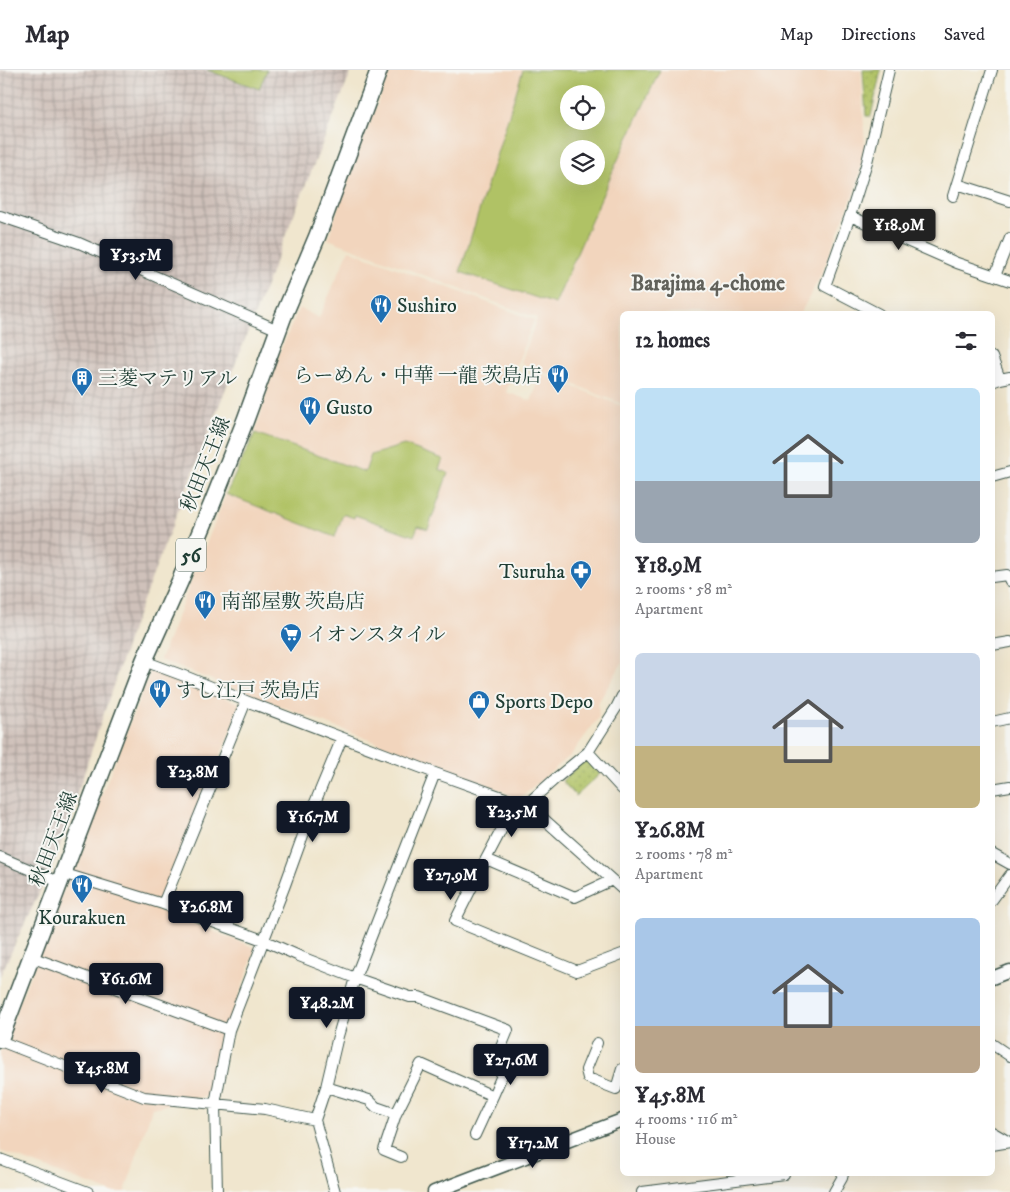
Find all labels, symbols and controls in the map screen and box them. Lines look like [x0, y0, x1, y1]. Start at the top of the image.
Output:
text: Map [25, 20, 69, 50]
text: Map [780, 24, 813, 46]
text: Directions [841, 24, 916, 46]
text: Saved [944, 24, 985, 46]
map controls [560, 85, 605, 185]
button: locate [560, 85, 605, 130]
button: layers [560, 140, 605, 185]
pin: ¥18.9M [858, 208, 940, 251]
text: ¥18.9M [873, 215, 925, 235]
pin: ¥53.5M [95, 238, 177, 281]
text: ¥53.5M [111, 245, 161, 265]
district label: Barajima 4-chome [631, 271, 785, 298]
restaurant icon: Sushiro [369, 293, 393, 324]
place label: Sushiro [397, 294, 457, 319]
icon: filters [952, 327, 980, 355]
text: 12 homes [635, 328, 710, 354]
restaurant icon: らーめん・中華 一龍 茨島店 [546, 363, 570, 394]
place label: らーめん・中華 一龍 茨島店 [293, 364, 542, 389]
building icon: 三菱マテリアル [70, 366, 94, 397]
place label: 三菱マテリアル [98, 367, 237, 392]
restaurant icon: Gusto [298, 395, 322, 426]
place label: Gusto [326, 396, 372, 421]
street label: 秋田天王線 [176, 414, 237, 516]
icon: home [763, 421, 853, 511]
road number: 56 [176, 538, 206, 572]
text: ¥18.9M [635, 553, 702, 579]
pharmacy icon: Tsuruha [569, 559, 593, 590]
place label: Tsuruha [499, 560, 565, 585]
text: 2 rooms · 58 m² [635, 579, 732, 599]
restaurant icon: 南部屋敷 茨島店 [193, 589, 217, 620]
place label: 南部屋敷 茨島店 [221, 590, 365, 615]
text: Apartment [635, 599, 703, 619]
supermarket icon: イオンスタイル [279, 622, 303, 653]
place label: イオンスタイル [307, 623, 445, 648]
restaurant icon: すし江戸 茨島店 [148, 678, 172, 709]
place label: すし江戸 茨島店 [176, 679, 320, 704]
icon: home [763, 686, 853, 776]
shop icon: Sports Depo [467, 689, 491, 720]
place label: Sports Depo [495, 690, 593, 715]
pin: ¥23.8M [152, 756, 234, 798]
text: ¥23.8M [168, 762, 218, 782]
street label: 秋田天王線 [25, 788, 84, 891]
pin: ¥23.5M [471, 796, 553, 838]
pin: ¥16.7M [272, 800, 354, 843]
text: ¥23.5M [487, 802, 537, 822]
text: ¥16.7M [288, 807, 338, 827]
text: ¥26.8M [635, 818, 705, 844]
text: 2 rooms · 78 m² [635, 844, 732, 864]
pin: ¥27.9M [410, 858, 492, 901]
text: Apartment [635, 864, 703, 884]
text: ¥27.9M [425, 865, 477, 885]
restaurant icon: Kourakuen [70, 873, 94, 904]
pin: ¥26.8M [165, 890, 247, 933]
text: ¥26.8M [179, 897, 233, 917]
place label: Kourakuen [38, 906, 126, 931]
icon: home [763, 951, 853, 1041]
pin: ¥61.6M [85, 962, 167, 1005]
text: ¥61.6M [100, 969, 152, 989]
pin: ¥48.2M [286, 986, 368, 1029]
text: ¥48.2M [300, 993, 354, 1013]
pin: ¥27.6M [470, 1044, 552, 1086]
text: ¥27.6M [484, 1050, 538, 1070]
pin: ¥45.8M [61, 1052, 143, 1094]
text: ¥45.8M [75, 1058, 129, 1078]
text: ¥45.8M [635, 1083, 706, 1109]
text: 4 rooms · 116 m² [635, 1109, 737, 1129]
pin: ¥17.2M [492, 1126, 574, 1169]
text: House [635, 1129, 676, 1149]
text: ¥17.2M [507, 1133, 559, 1153]

